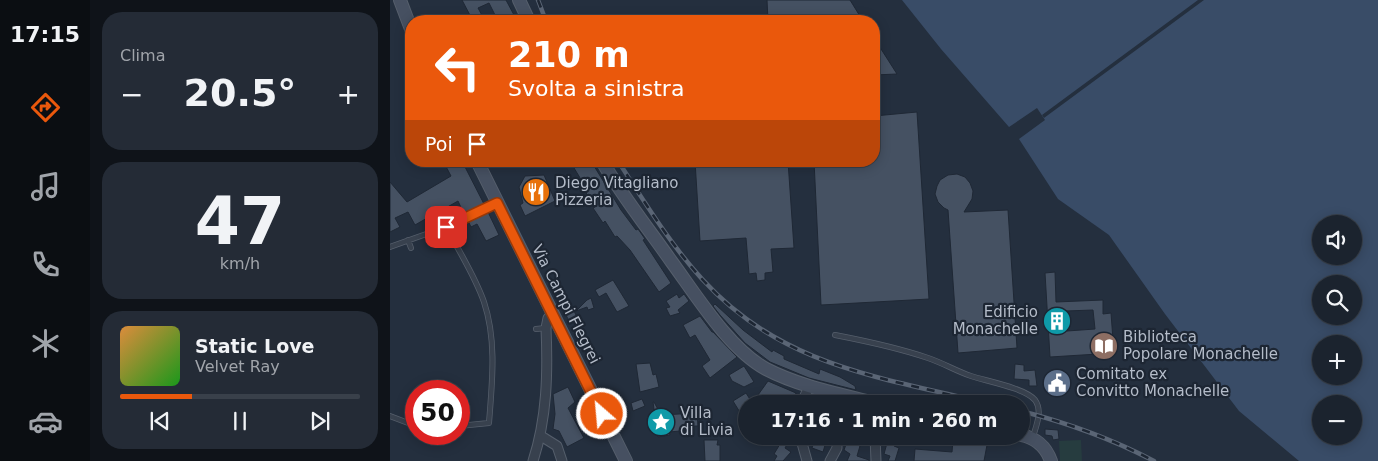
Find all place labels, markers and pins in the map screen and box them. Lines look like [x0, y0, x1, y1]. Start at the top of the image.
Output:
place label: Diego Vitagliano Pizzeria [555, 174, 678, 209]
restaurant icon: Diego Vitagliano Pizzeria [521, 177, 551, 207]
pin [425, 206, 467, 248]
place label: Edificio Monachelle [953, 303, 1038, 338]
building icon: Edificio Monachelle [1042, 306, 1072, 336]
place label: Biblioteca Popolare Monachelle [1123, 328, 1278, 363]
library icon: Biblioteca Popolare Monachelle [1089, 331, 1119, 361]
place label: Comitato ex Convitto Monachelle [1076, 365, 1229, 400]
public building icon: Comitato ex Convitto Monachelle [1042, 368, 1072, 398]
place label: Villa di Livia [680, 404, 733, 439]
place icon: Villa di Livia [646, 407, 676, 437]

